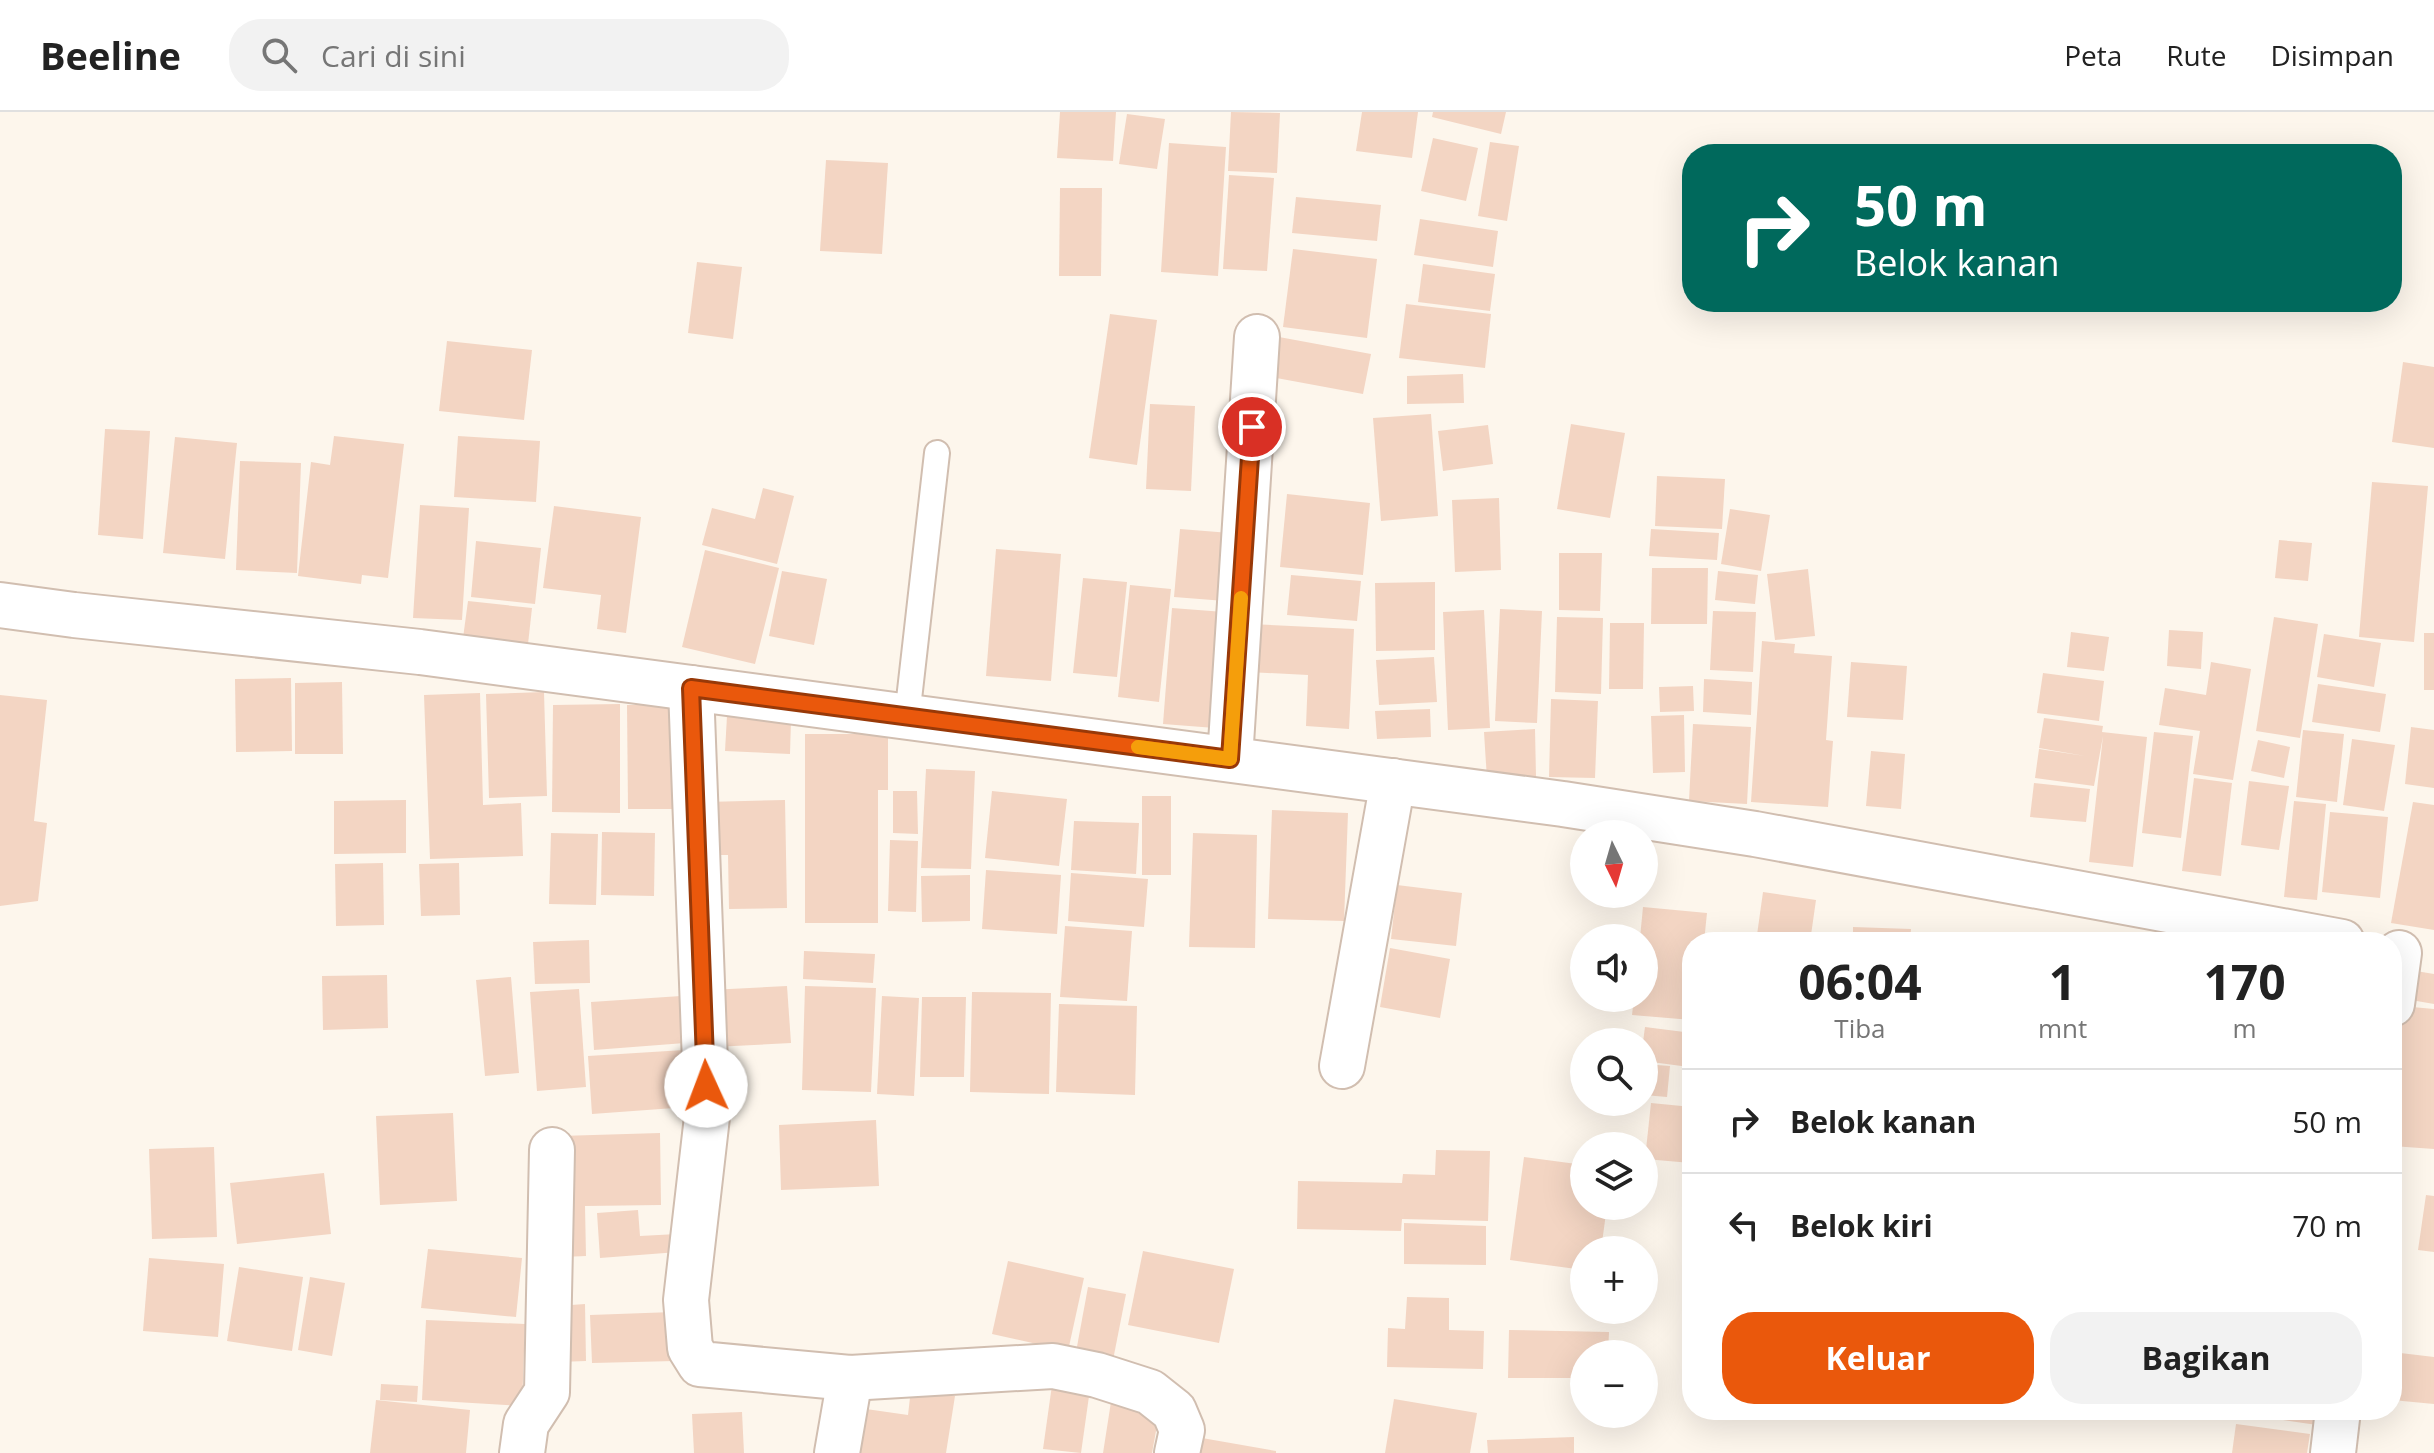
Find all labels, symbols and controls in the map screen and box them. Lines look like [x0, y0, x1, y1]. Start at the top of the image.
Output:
search box [229, 19, 789, 91]
text: Beeline [40, 29, 181, 81]
icon: search [257, 33, 301, 77]
text: Cari di sini [321, 35, 466, 76]
text: Peta [2064, 36, 2122, 74]
text: Rute [2166, 36, 2226, 74]
text: Disimpan [2270, 36, 2394, 74]
text: 50 m [1854, 166, 1988, 242]
icon: right [1722, 176, 1826, 280]
text: Belok kanan [1854, 238, 2060, 287]
pin [1218, 393, 1286, 461]
icon: arrive [1230, 405, 1274, 449]
north arrow [1570, 820, 1658, 908]
map controls [1570, 820, 1658, 1428]
button: sound [1570, 924, 1658, 1012]
text: 06:04 [1798, 949, 1922, 1014]
text: 1 [2049, 949, 2076, 1014]
text: 170 [2203, 949, 2286, 1014]
text: Tiba [1834, 1010, 1886, 1046]
text: mnt [2038, 1010, 2087, 1046]
text: m [2233, 1010, 2257, 1046]
button: search [1570, 1028, 1658, 1116]
position arrow [664, 1044, 748, 1128]
icon: right [1722, 1099, 1766, 1143]
text: Belok kanan [1790, 1101, 1976, 1142]
text: 50 m [2292, 1101, 2362, 1142]
button: layers [1570, 1132, 1658, 1220]
icon: left [1722, 1203, 1766, 1247]
text: Belok kiri [1790, 1205, 1933, 1246]
text: 70 m [2292, 1205, 2362, 1246]
button: + [1570, 1236, 1658, 1324]
button: Keluar [1722, 1312, 2034, 1404]
button: Bagikan [2050, 1312, 2362, 1404]
button: − [1570, 1340, 1658, 1428]

